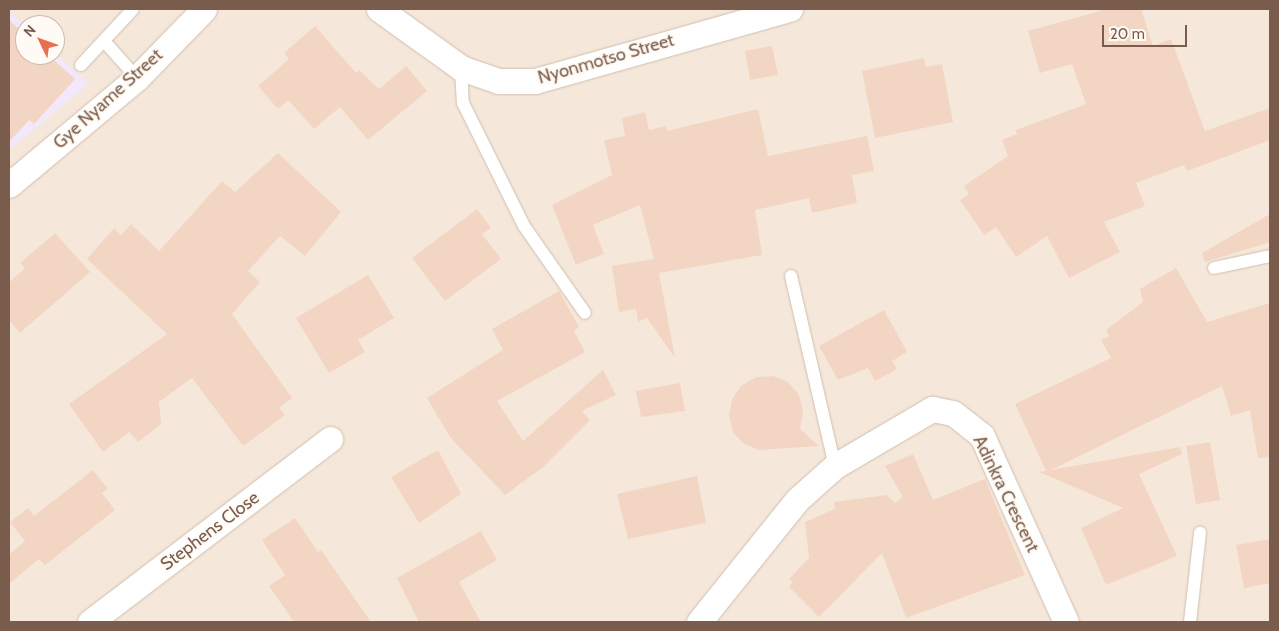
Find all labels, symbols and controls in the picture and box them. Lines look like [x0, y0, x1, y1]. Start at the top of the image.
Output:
north arrow [15, 15, 65, 65]
scale bar [1104, 15, 1189, 47]
text: N [20, 21, 40, 40]
text: 20 m [1110, 25, 1145, 43]
street label: Nyonmotso Street [535, 29, 677, 89]
street label: Gye Nyame Street [49, 44, 167, 154]
street label: Adinkra Crescent [968, 432, 1044, 556]
street label: Stephens Close [156, 487, 264, 575]

